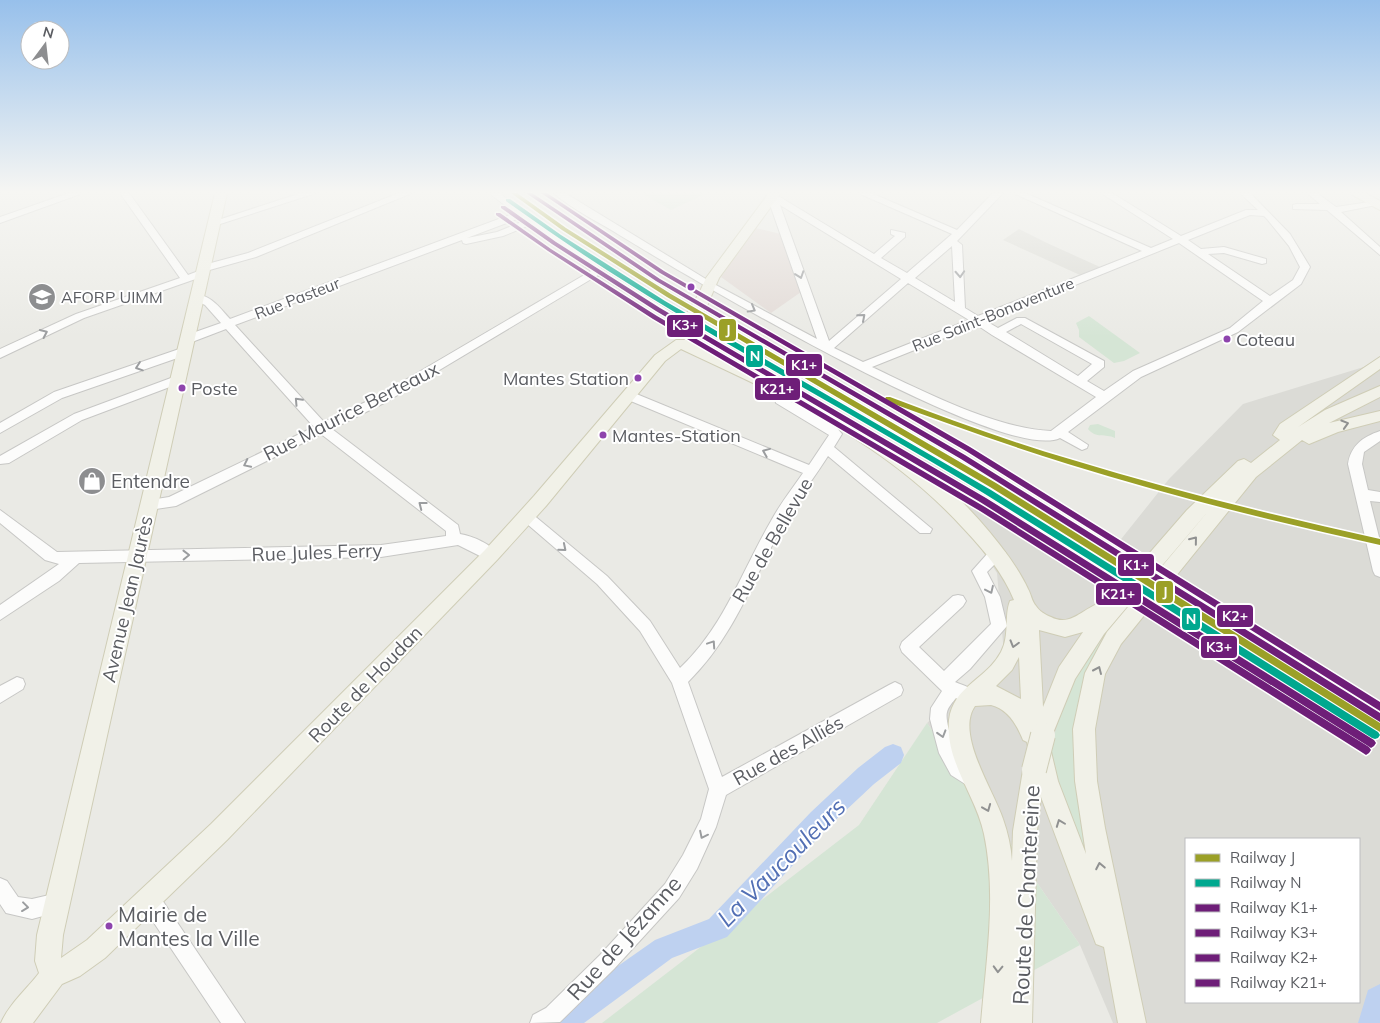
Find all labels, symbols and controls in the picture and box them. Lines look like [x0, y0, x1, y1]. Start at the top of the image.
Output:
north arrow [20, 20, 70, 70]
text: N [41, 22, 56, 43]
one-way arrow [954, 270, 965, 278]
one-way arrow [794, 271, 804, 279]
street label: Rue Pasteur [251, 272, 343, 323]
street label: Rue Saint-Bonaventure [909, 272, 1077, 356]
school or university icon: AFORP UIMM [27, 282, 57, 312]
unlabelled marker [686, 282, 696, 292]
place label: AFORP UIMM [61, 287, 163, 307]
one-way arrow [747, 303, 756, 313]
line badge: K3+ [666, 314, 704, 338]
one-way arrow [857, 314, 866, 323]
text: K3+ [672, 316, 698, 334]
line badge: J [718, 318, 737, 342]
text: J [725, 321, 731, 339]
one-way arrow [39, 328, 48, 339]
place label: Coteau [1236, 328, 1295, 351]
marker: Coteau [1222, 334, 1232, 344]
line badge: N [745, 344, 764, 368]
text: N [750, 347, 760, 365]
line badge: K1+ [785, 353, 823, 377]
street label: Rue Maurice Berteaux [259, 356, 443, 466]
text: K1+ [791, 356, 817, 374]
one-way arrow [135, 361, 143, 371]
place label: Mantes Station [503, 367, 629, 390]
marker: Mantes Station [633, 373, 643, 383]
place label: Poste [191, 377, 237, 400]
line badge: K21+ [754, 377, 801, 401]
text: K21+ [760, 380, 794, 398]
marker: Poste [177, 383, 187, 393]
one-way arrow [295, 397, 304, 406]
one-way arrow [1340, 420, 1348, 430]
place label: Mantes-Station [612, 424, 741, 447]
marker: Mantes-Station [598, 430, 608, 440]
one-way arrow [762, 448, 771, 459]
one-way arrow [243, 458, 252, 469]
shop icon: Entendre [77, 466, 107, 496]
place label: Entendre [111, 469, 190, 493]
street label: Rue de Bellevue [727, 473, 817, 607]
one-way arrow [418, 502, 427, 511]
street label: Avenue Jean Jaurès [96, 513, 158, 685]
one-way arrow [1189, 537, 1197, 546]
street label: Rue Jules Ferry [251, 538, 383, 566]
one-way arrow [558, 543, 567, 552]
one-way arrow [182, 550, 190, 560]
line badge: K1+ [1117, 553, 1155, 577]
text: K1+ [1123, 556, 1149, 574]
line badge: J [1155, 580, 1174, 604]
line badge: K21+ [1095, 582, 1142, 606]
text: J [1162, 583, 1168, 601]
one-way arrow [984, 585, 994, 594]
text: K21+ [1101, 585, 1135, 603]
line badge: K2+ [1216, 604, 1254, 628]
line badge: N [1181, 607, 1201, 631]
text: K2+ [1222, 607, 1248, 625]
text: N [1186, 610, 1196, 628]
street label: Route de Houdan [303, 620, 427, 748]
line badge: K3+ [1200, 635, 1238, 659]
text: K3+ [1206, 638, 1232, 656]
one-way arrow [706, 640, 715, 650]
one-way arrow [1009, 640, 1019, 648]
one-way arrow [1092, 666, 1102, 675]
street label: Rue des Alliés [728, 710, 848, 790]
one-way arrow [937, 729, 947, 738]
street label: Route de Chantereine [1006, 784, 1046, 1006]
water label: La Vaucouleurs [710, 791, 852, 933]
one-way arrow [981, 803, 991, 812]
one-way arrow [1056, 819, 1066, 827]
one-way arrow [699, 830, 709, 839]
legend [1185, 838, 1360, 1003]
text: Railway J [1230, 848, 1295, 867]
one-way arrow [1095, 861, 1106, 870]
street label: Rue de Jézanne [561, 870, 687, 1006]
text: Railway N [1230, 873, 1301, 892]
text: Railway K1+ [1230, 898, 1318, 917]
one-way arrow [21, 901, 29, 912]
place label: Mairie de Mantes la Ville [118, 901, 260, 951]
marker: Mairie de Mantes la Ville [104, 921, 114, 931]
text: Railway K3+ [1230, 923, 1318, 942]
text: Railway K2+ [1230, 948, 1318, 967]
one-way arrow [992, 965, 1003, 973]
text: Railway K21+ [1230, 973, 1327, 992]

